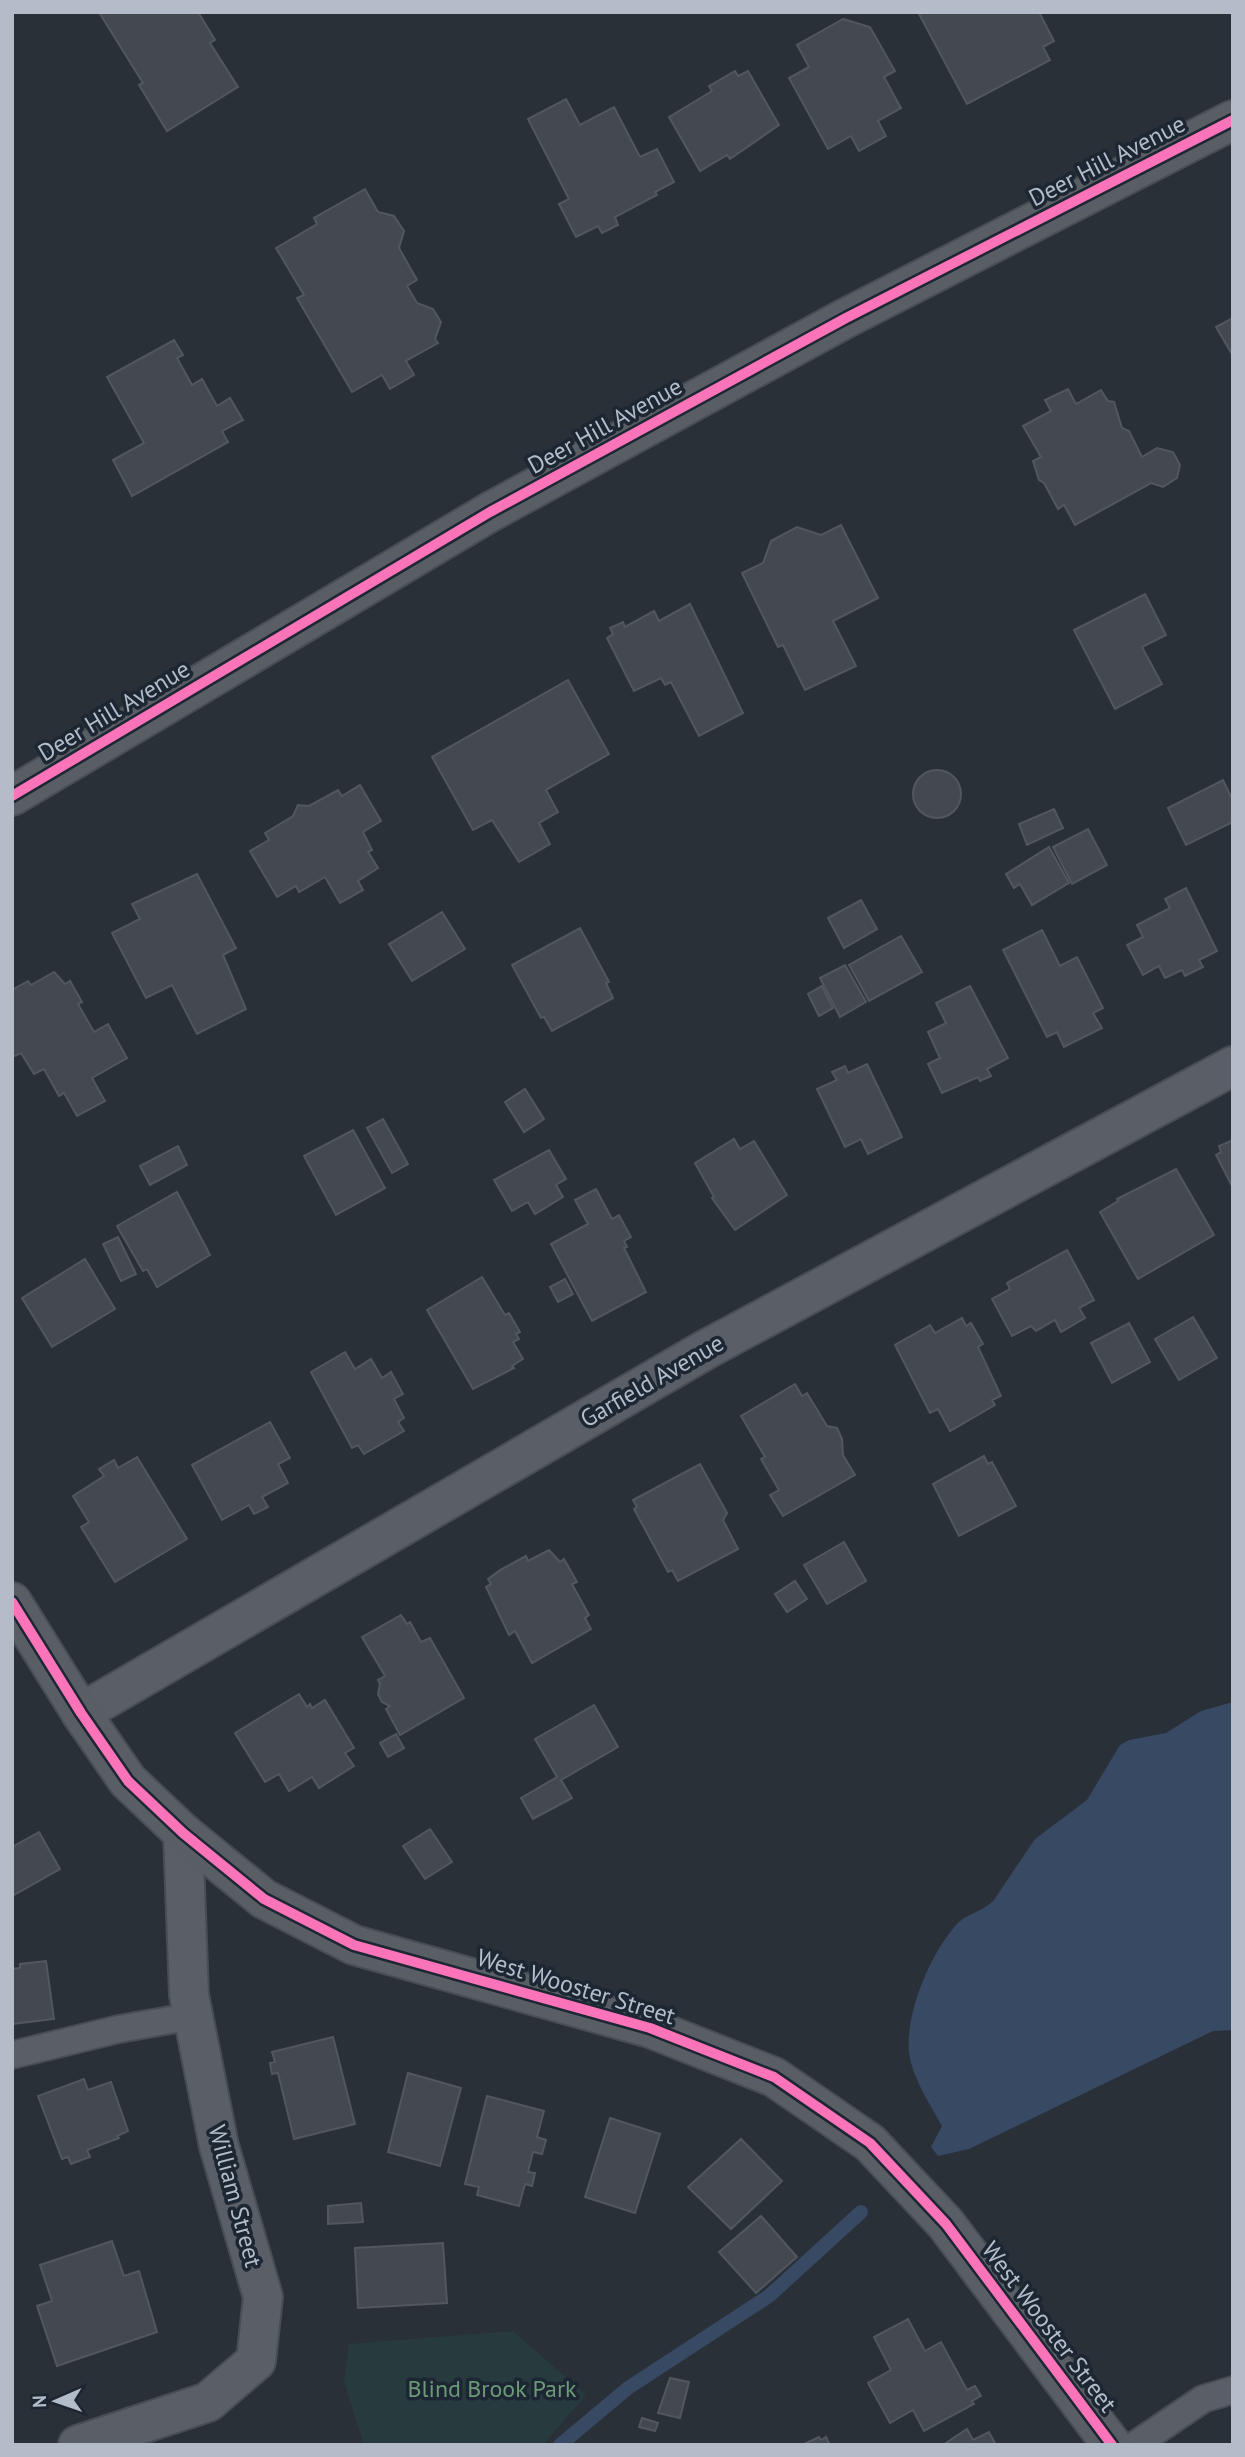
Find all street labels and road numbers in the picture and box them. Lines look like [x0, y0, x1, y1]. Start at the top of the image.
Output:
street label: Deer Hill Avenue [1023, 108, 1190, 213]
street label: Deer Hill Avenue [522, 370, 687, 481]
street label: Deer Hill Avenue [32, 653, 195, 768]
street label: Garfield Avenue [575, 1327, 729, 1434]
street label: West Wooster Street [473, 1942, 679, 2031]
street label: William Street [202, 2121, 269, 2270]
street label: West Wooster Street [975, 2235, 1124, 2418]

